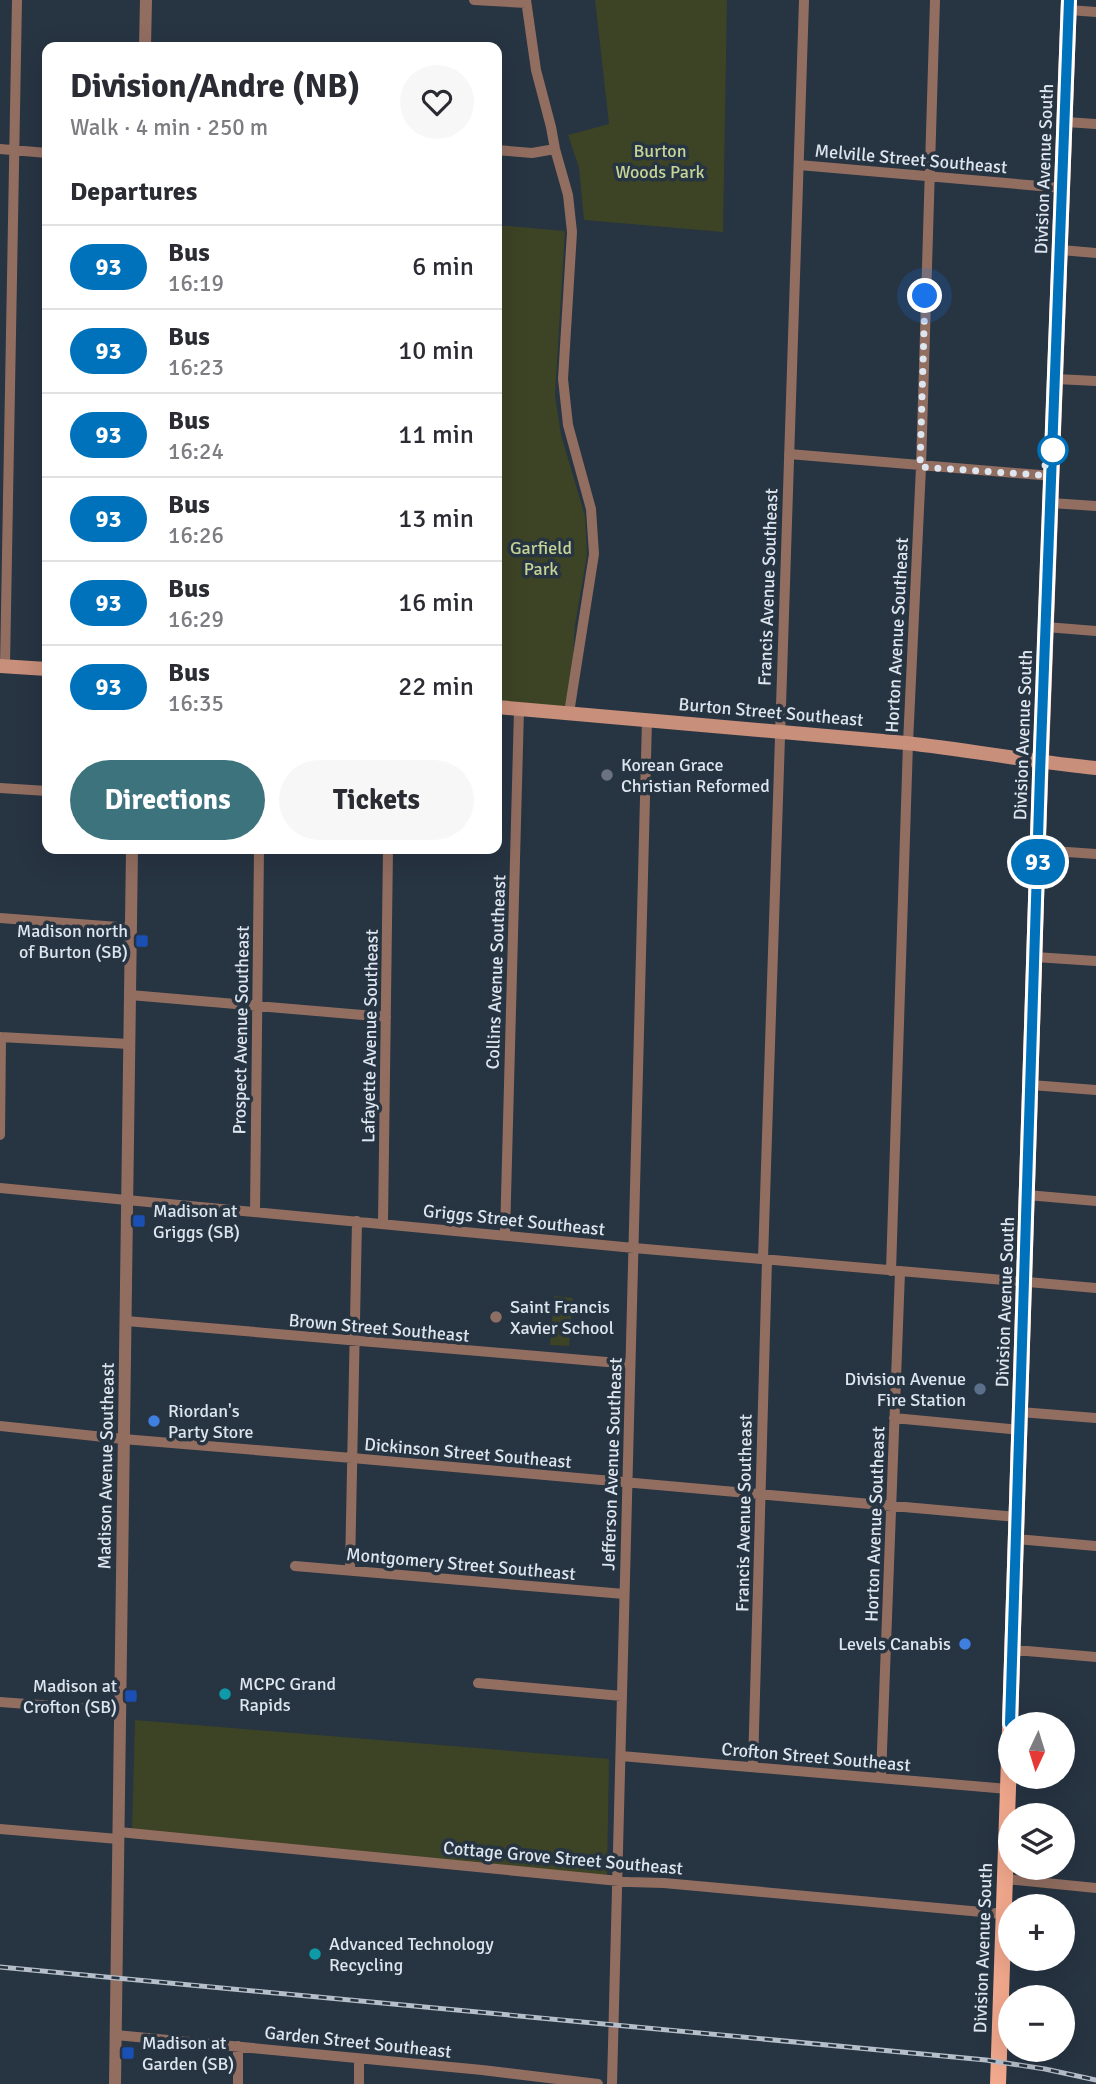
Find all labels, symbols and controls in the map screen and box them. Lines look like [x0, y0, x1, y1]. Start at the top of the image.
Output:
button: heart [400, 65, 474, 139]
text: Division/Andre (NB) [70, 66, 360, 107]
street label: Division Avenue South [1030, 83, 1058, 255]
text: Walk · 4 min · 250 m [70, 113, 268, 142]
park label: Burton Woods Park [615, 140, 705, 183]
street label: Melville Street Southeast [814, 140, 1008, 178]
text: Departures [70, 176, 197, 208]
text: Bus [168, 237, 210, 269]
text: 6 min [412, 251, 474, 283]
text: 93 [96, 252, 121, 282]
text: 16:19 [168, 269, 224, 298]
your location [907, 278, 942, 313]
text: Bus [168, 321, 210, 353]
text: 10 min [398, 335, 474, 367]
text: 93 [96, 336, 121, 366]
text: 16:23 [168, 353, 224, 382]
text: Bus [168, 405, 210, 437]
text: 11 min [398, 419, 474, 451]
text: 93 [96, 420, 121, 450]
unlabelled marker [1038, 435, 1068, 465]
text: 16:24 [168, 437, 224, 466]
street label: Francis Avenue Southeast [754, 488, 782, 686]
text: Bus [168, 489, 210, 521]
text: 13 min [398, 503, 474, 535]
text: 93 [96, 504, 121, 534]
text: 16:26 [168, 521, 224, 550]
park label: Garfield Park [510, 537, 572, 580]
street label: Horton Avenue Southeast [881, 537, 913, 733]
text: Bus [168, 573, 210, 605]
text: 16 min [398, 587, 474, 619]
text: 93 [96, 588, 121, 618]
text: 16:29 [168, 605, 224, 634]
street label: Division Avenue South [1009, 649, 1037, 821]
text: Bus [168, 657, 210, 689]
text: 22 min [398, 671, 474, 703]
text: 93 [96, 672, 121, 702]
text: 16:35 [168, 689, 224, 718]
street label: Burton Street Southeast [678, 693, 864, 731]
place label: Korean Grace Christian Reformed [621, 754, 770, 797]
button: Directions [70, 760, 265, 840]
button: Tickets [279, 760, 474, 840]
marker: Korean Grace Christian Reformed [599, 767, 615, 783]
line badge: 93 [1006, 839, 1070, 885]
text: 93 [1025, 847, 1051, 877]
street label: Collins Avenue Southeast [482, 874, 510, 1070]
place label: Madison north of Burton (SB) [17, 920, 128, 963]
street label: Prospect Avenue Southeast [228, 926, 254, 1134]
street label: Lafayette Avenue Southeast [357, 929, 383, 1143]
marker: Madison north of Burton (SB) [134, 933, 150, 949]
place label: Madison at Griggs (SB) [153, 1200, 240, 1243]
street label: Griggs Street Southeast [422, 1200, 606, 1240]
marker: Madison at Griggs (SB) [131, 1213, 147, 1229]
street label: Division Avenue South [991, 1216, 1019, 1388]
place label: Saint Francis Xavier School [510, 1296, 614, 1339]
street label: Brown Street Southeast [288, 1309, 470, 1347]
marker: Saint Francis Xavier School [488, 1309, 504, 1325]
street label: Jefferson Avenue Southeast [597, 1357, 627, 1571]
street label: Madison Avenue Southeast [93, 1362, 119, 1570]
place label: Division Avenue Fire Station [845, 1368, 966, 1411]
marker: Division Avenue Fire Station [972, 1381, 988, 1397]
place label: Riordan's Party Store [168, 1400, 253, 1443]
marker: Riordan's Party Store [146, 1413, 162, 1429]
street label: Francis Avenue Southeast [731, 1414, 757, 1612]
street label: Horton Avenue Southeast [861, 1426, 889, 1622]
street label: Dickinson Street Southeast [363, 1433, 573, 1473]
street label: Montgomery Street Southeast [345, 1543, 577, 1585]
place label: Levels Canabis [838, 1633, 951, 1655]
marker: Levels Canabis [957, 1636, 973, 1652]
place label: MCPC Grand Rapids [239, 1673, 336, 1716]
place label: Madison at Crofton (SB) [23, 1675, 117, 1718]
marker: MCPC Grand Rapids [217, 1686, 233, 1702]
marker: Madison at Crofton (SB) [123, 1688, 139, 1704]
north arrow [998, 1712, 1074, 1788]
map controls [998, 1712, 1075, 2062]
street label: Crofton Street Southeast [721, 1738, 911, 1776]
button: layers [998, 1803, 1075, 1880]
street label: Cottage Grove Street Southeast [442, 1837, 684, 1879]
street label: Division Avenue South [969, 1862, 997, 2034]
button: + [998, 1894, 1075, 1971]
place label: Advanced Technology Recycling [329, 1933, 494, 1976]
marker: Advanced Technology Recycling [307, 1946, 323, 1962]
button: − [998, 1985, 1075, 2062]
street label: Garden Street Southeast [263, 2021, 453, 2063]
place label: Madison at Garden (SB) [142, 2032, 234, 2075]
marker: Madison at Garden (SB) [120, 2045, 136, 2061]

